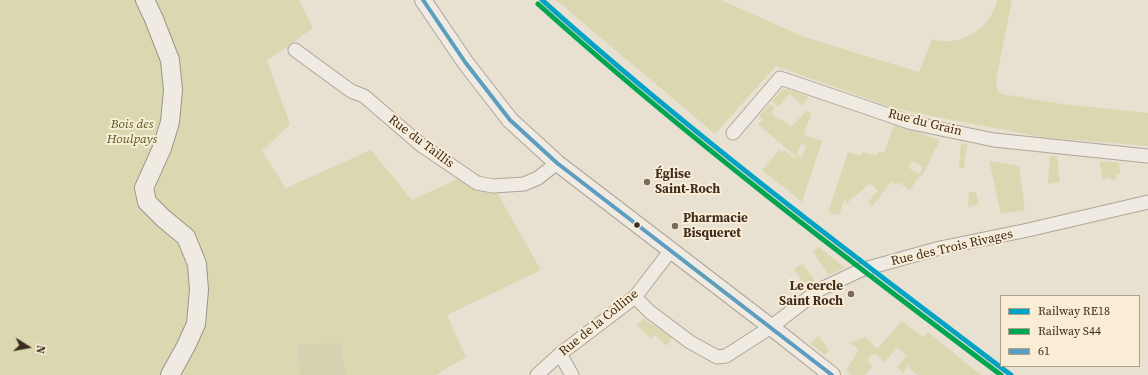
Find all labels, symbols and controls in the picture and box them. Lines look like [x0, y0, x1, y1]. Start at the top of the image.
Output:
street label: Rue du Grain [886, 106, 964, 140]
street label: Rue du Taillis [385, 112, 457, 172]
park label: Bois des Houlpays [107, 117, 157, 148]
place label: Église Saint-Roch [655, 167, 720, 198]
marker: Église Saint-Roch [642, 177, 652, 187]
place label: Pharmacie Bisqueret [683, 211, 748, 242]
unlabelled marker [632, 220, 642, 230]
marker: Pharmacie Bisqueret [670, 221, 680, 231]
street label: Rue des Trois Rivages [890, 226, 1014, 270]
place label: Le cercle Saint Roch [779, 279, 843, 310]
street label: Rue de la Colline [556, 286, 642, 360]
marker: Le cercle Saint Roch [846, 289, 856, 299]
legend [1000, 295, 1140, 367]
text: Railway RE18 [1038, 303, 1110, 319]
text: Railway S44 [1038, 323, 1101, 339]
north arrow [8, 327, 48, 367]
text: 61 [1038, 343, 1050, 359]
text: N [32, 344, 48, 355]

